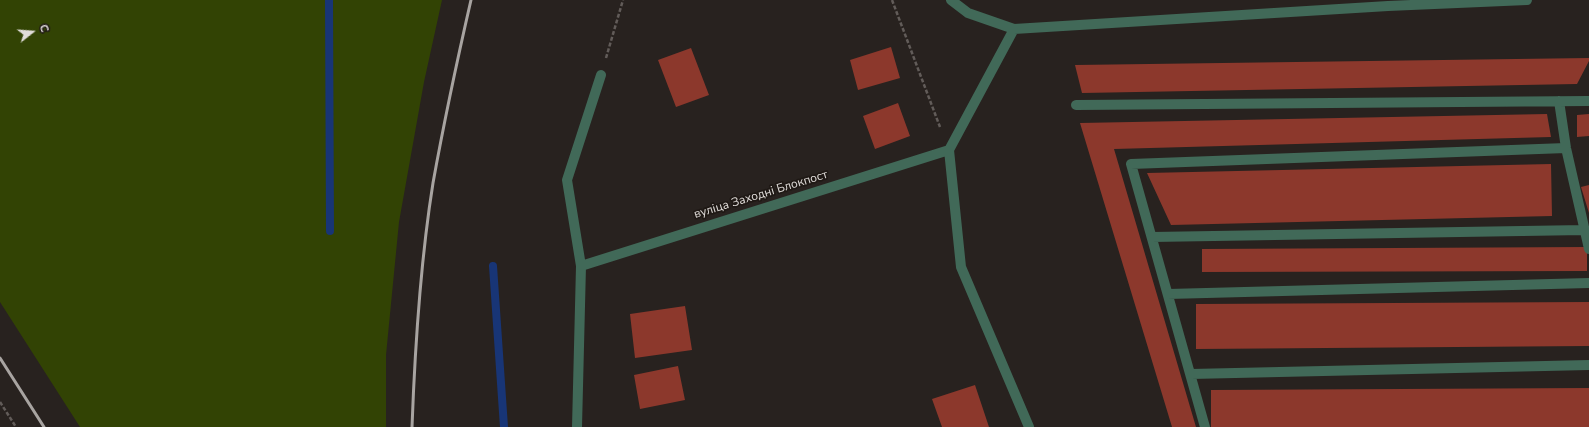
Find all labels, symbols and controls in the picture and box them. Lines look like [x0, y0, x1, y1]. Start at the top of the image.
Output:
north arrow [12, 12, 52, 52]
text: С [36, 23, 52, 34]
street label: вуліца Заходні Блокпост [692, 168, 830, 222]

